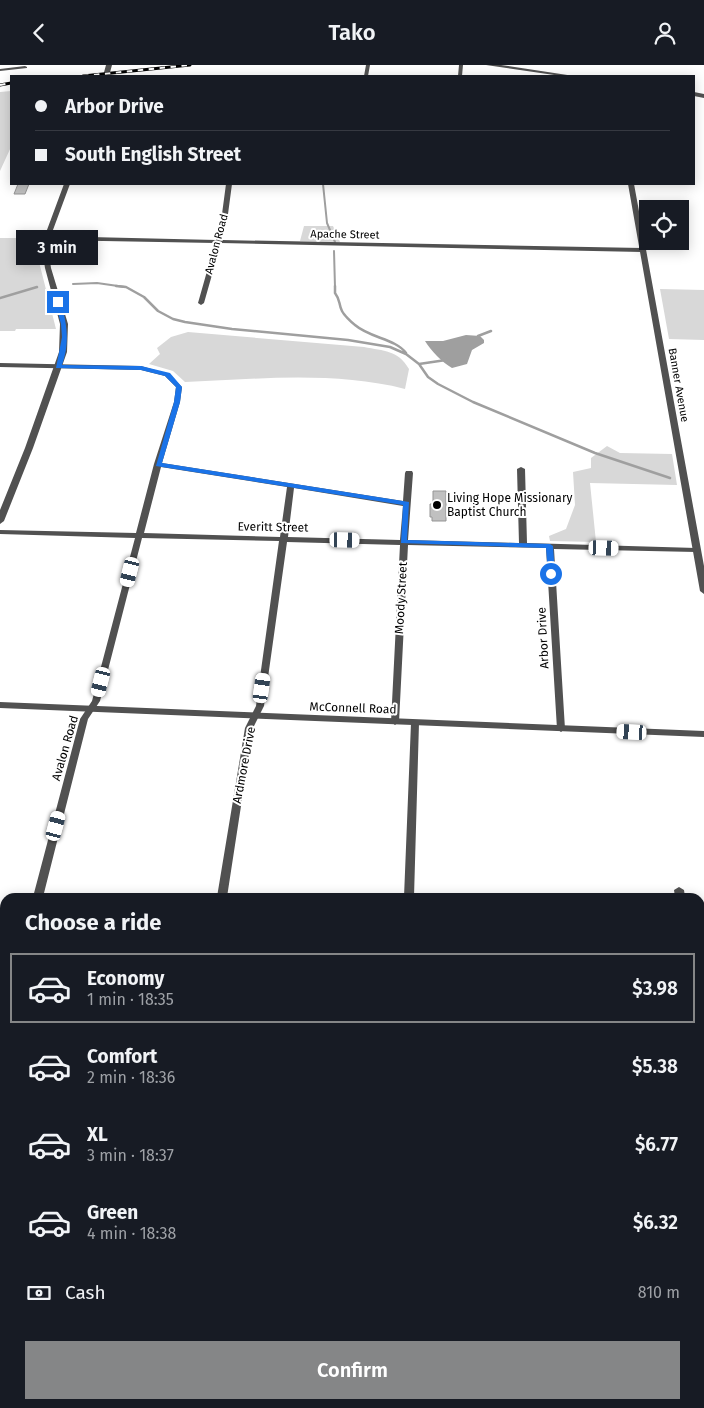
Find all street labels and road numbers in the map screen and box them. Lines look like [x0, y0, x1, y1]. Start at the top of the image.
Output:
street label: Avalon Road [202, 213, 231, 276]
street label: Apache Street [310, 227, 380, 242]
street label: Banner Avenue [666, 347, 691, 423]
street label: Everitt Street [237, 519, 309, 535]
street label: Moody Street [392, 561, 410, 634]
street label: Arbor Drive [534, 607, 552, 669]
street label: McConnell Road [309, 699, 397, 717]
street label: Avalon Road [49, 714, 81, 782]
street label: Ardmore Drive [230, 726, 258, 804]

